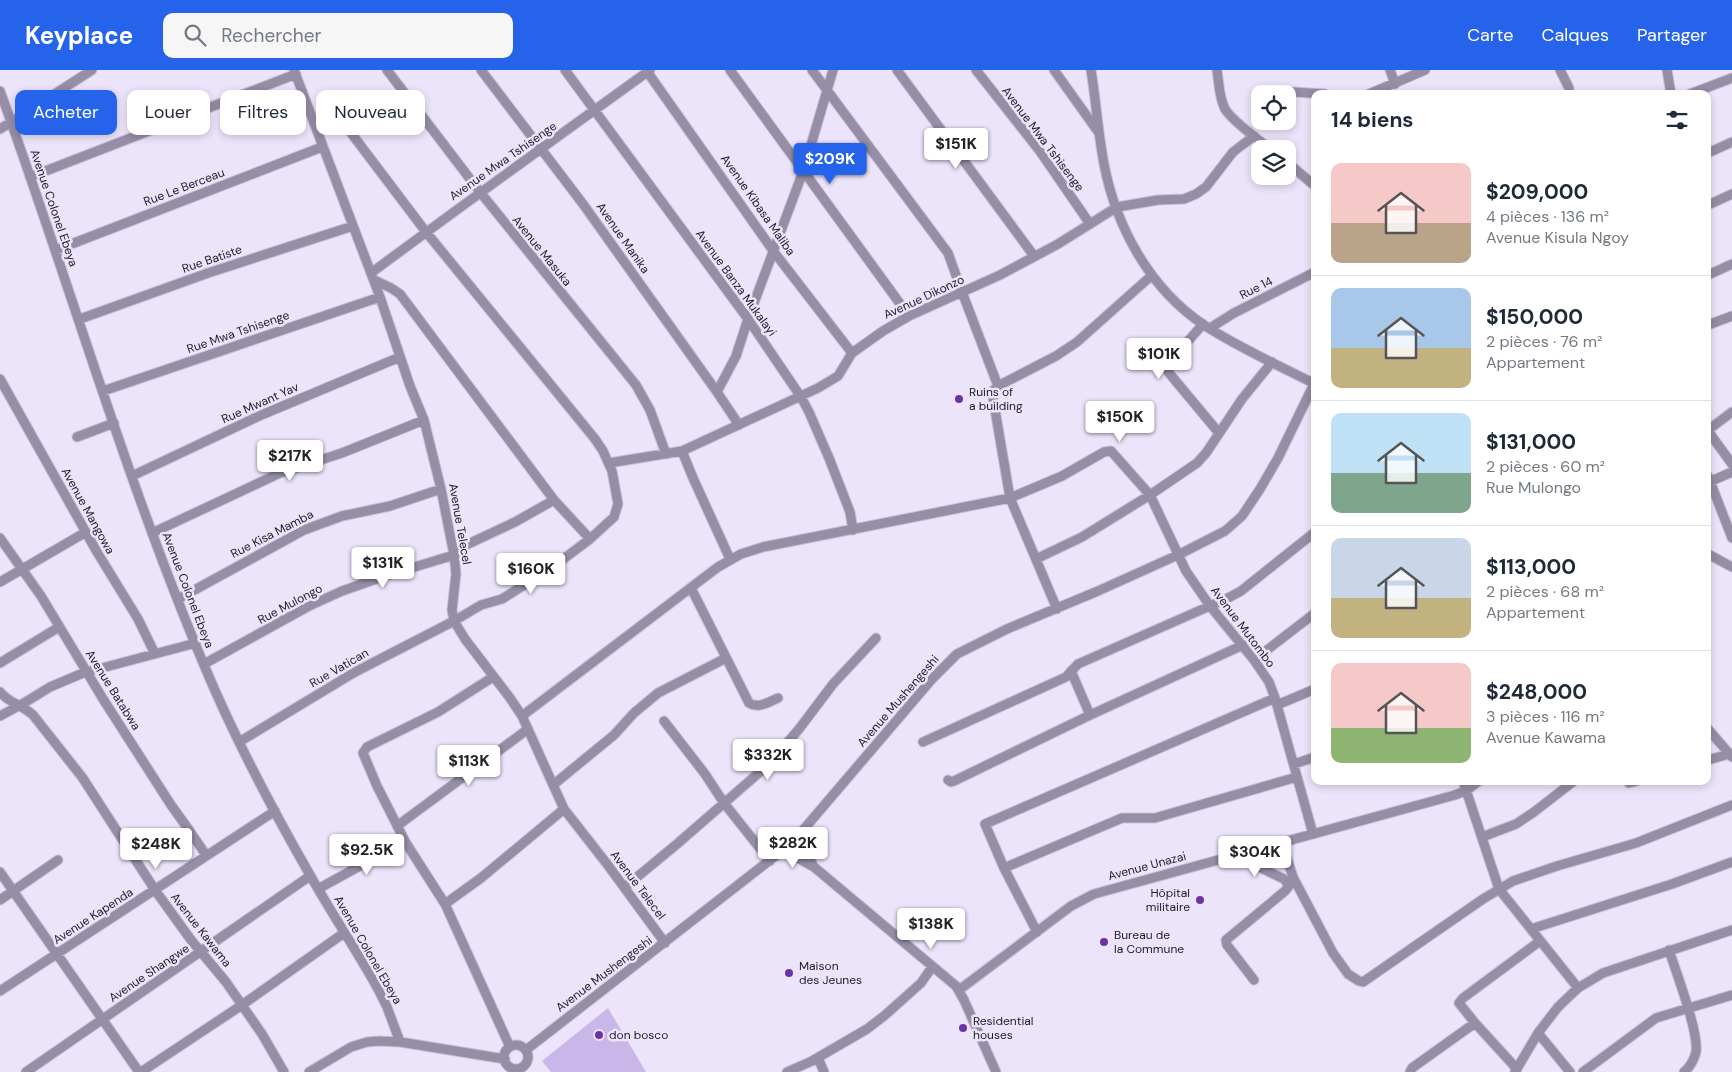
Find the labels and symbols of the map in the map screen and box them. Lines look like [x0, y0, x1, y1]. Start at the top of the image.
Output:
street label: Avenue Mwa Tshisenge [998, 83, 1088, 195]
street label: Avenue Mwa Tshisenge [446, 118, 560, 204]
pin: $151K [921, 128, 991, 170]
pin: $209K [795, 142, 865, 185]
street label: Avenue Colonel Ebeya [26, 147, 82, 269]
street label: Avenue Kibasa Maliba [717, 151, 799, 259]
street label: Rue Le Berceau [141, 164, 227, 210]
street label: Avenue Manika [593, 199, 653, 277]
street label: Avenue Masuka [509, 213, 575, 289]
street label: Avenue Banza Mukalayi [692, 227, 780, 340]
street label: Rue Batiste [180, 241, 244, 277]
street label: Avenue Dikonzo [881, 271, 967, 323]
street label: Rue 14 [1237, 273, 1275, 303]
street label: Rue Mwa Tshisenge [185, 307, 292, 357]
pin: $101K [1124, 338, 1194, 380]
street label: Rue Mwant Yav [219, 379, 302, 427]
place label: Ruins of a building [969, 384, 1023, 414]
marker: Ruins of a building [953, 393, 965, 405]
pin: $150K [1085, 400, 1155, 443]
pin: $217K [255, 440, 325, 482]
street label: Avenue Mangowa [58, 465, 118, 557]
street label: Avenue Telecel [445, 482, 475, 566]
street label: Rue Kisa Mamba [228, 506, 316, 562]
street label: Avenue Colonel Ebeya [159, 530, 217, 650]
pin: $131K [348, 546, 418, 589]
pin: $160K [496, 552, 566, 595]
street label: Rue Mulongo [255, 580, 325, 628]
street label: Avenue Mutombo [1207, 583, 1279, 671]
street label: Rue Vatican [307, 645, 371, 691]
street label: Avenue Batabwa [82, 647, 144, 733]
street label: Avenue Mushengeshi [854, 652, 942, 750]
pin: $332K [733, 738, 803, 781]
pin: $113K [434, 744, 504, 787]
pin: $282K [758, 826, 828, 869]
pin: $248K [121, 828, 191, 870]
pin: $92.5K [326, 834, 408, 876]
pin: $304K [1220, 836, 1290, 878]
street label: Avenue Telecel [607, 847, 669, 923]
street label: Avenue Unazai [1106, 848, 1188, 884]
street label: Avenue Kapenda [50, 884, 136, 948]
place label: Hôpital militaire [1146, 885, 1190, 915]
street label: Avenue Kawama [167, 890, 235, 970]
street label: Avenue Colonel Ebeya [330, 893, 406, 1007]
marker: Hôpital militaire [1194, 894, 1206, 906]
pin: $138K [896, 908, 966, 950]
place label: Bureau de la Commune [1114, 927, 1184, 957]
street label: Avenue Mushengeshi [553, 932, 655, 1015]
marker: Bureau de la Commune [1098, 936, 1110, 948]
street label: Avenue Shangwe [106, 940, 192, 1006]
place label: Maison des Jeunes [799, 958, 862, 988]
marker: Maison des Jeunes [783, 967, 795, 979]
place label: Residential houses [973, 1013, 1034, 1043]
marker: Residential houses [957, 1022, 969, 1034]
place label: don bosco [609, 1027, 668, 1043]
marker: don bosco [593, 1029, 605, 1041]

